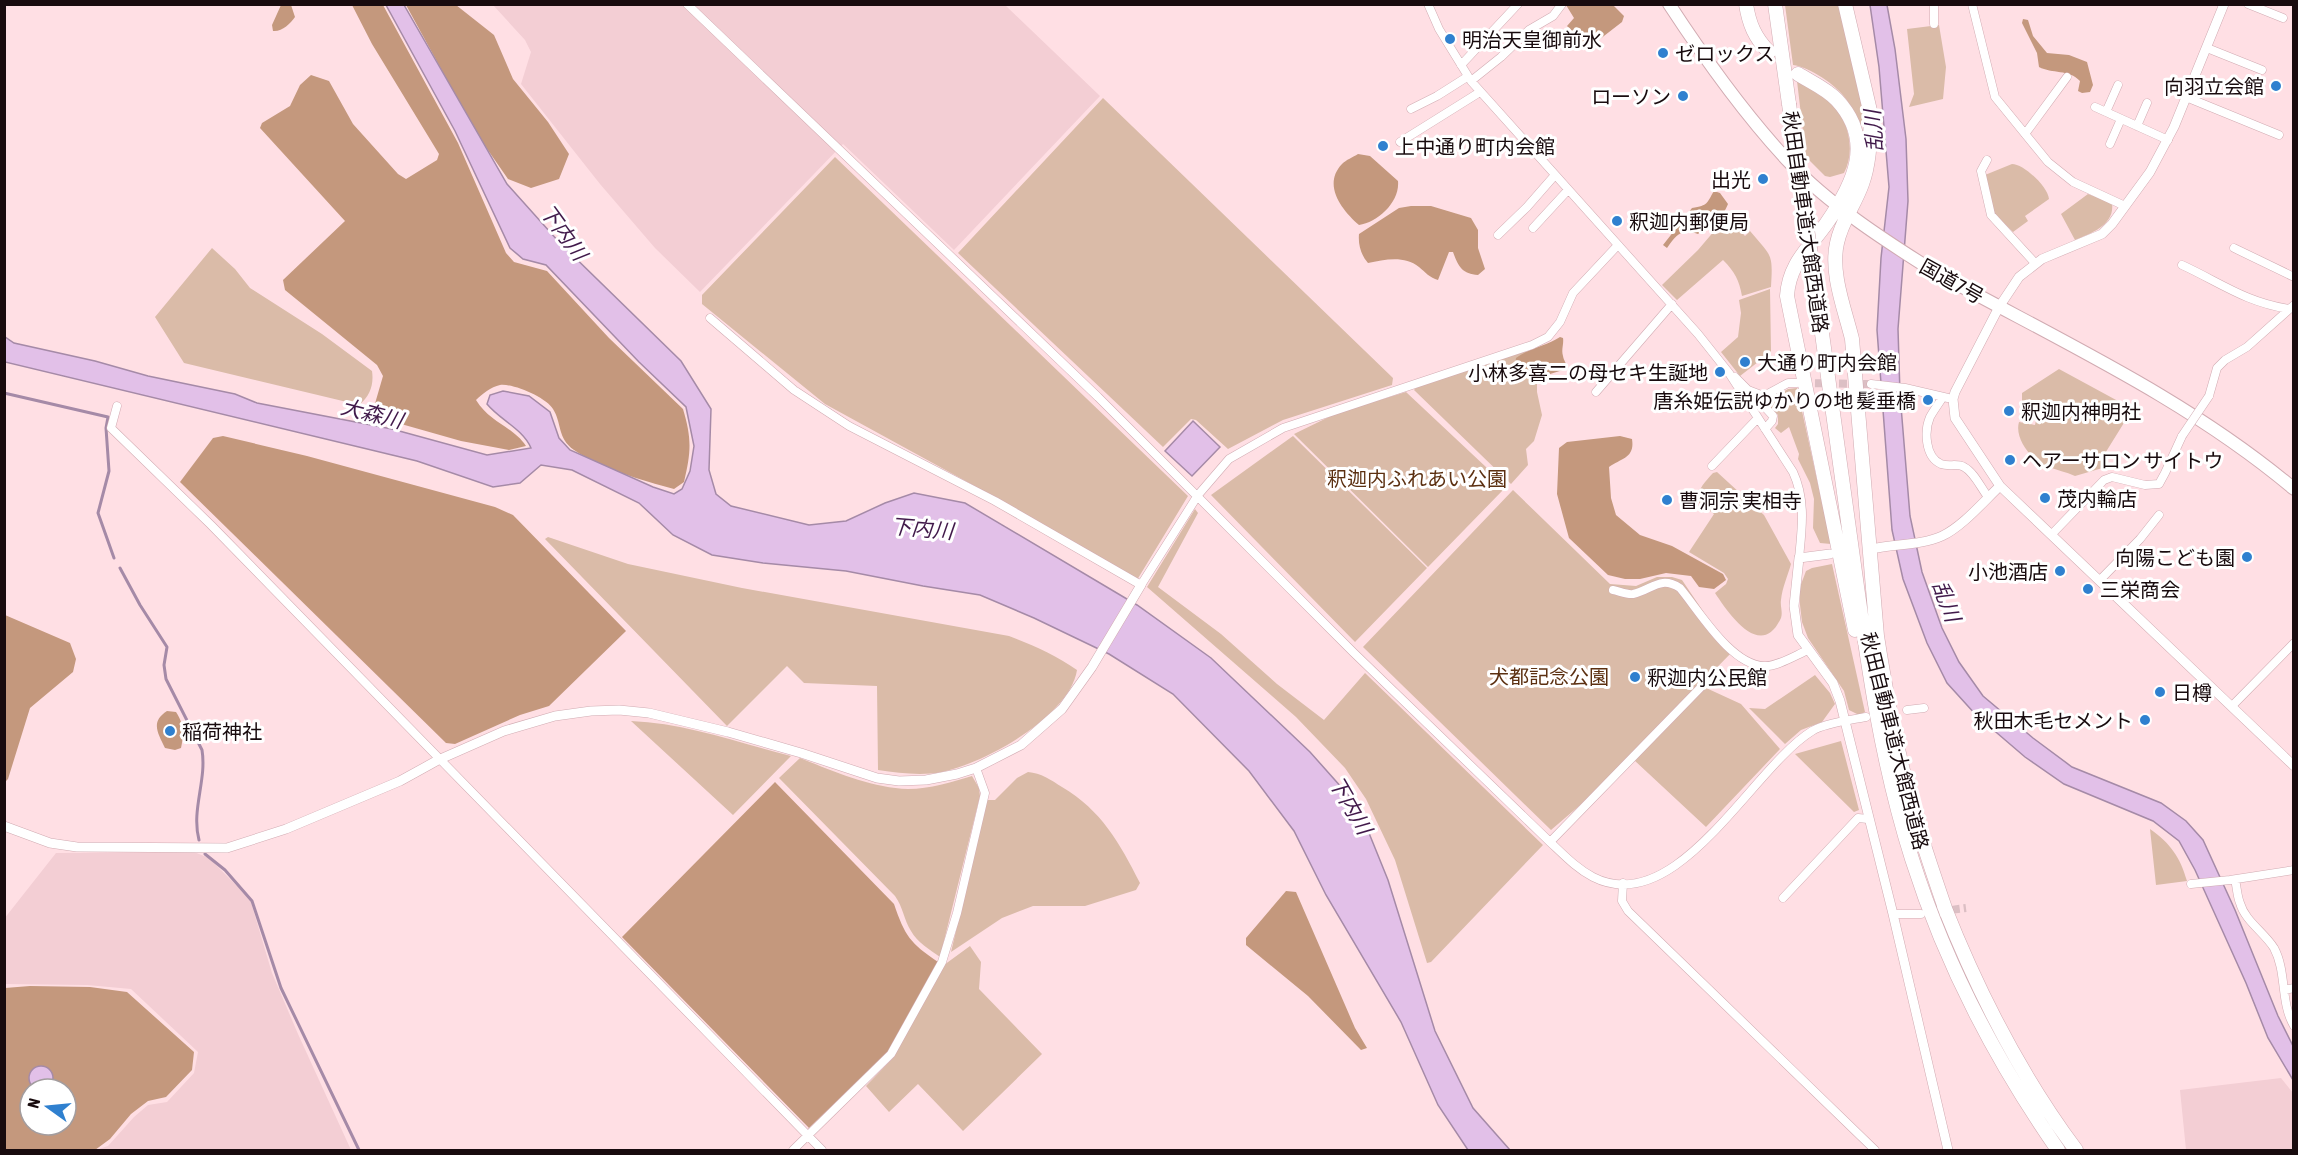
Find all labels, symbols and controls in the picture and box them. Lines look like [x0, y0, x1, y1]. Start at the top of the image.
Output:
place label: 明治天皇御前水 [1462, 28, 1602, 51]
marker: 明治天皇御前水 [1443, 32, 1457, 46]
place label: ゼロックス [1675, 42, 1774, 65]
marker: ゼロックス [1656, 46, 1670, 60]
place label: 向羽立会館 [2164, 75, 2264, 98]
marker: 向羽立会館 [2269, 79, 2283, 93]
place label: ローソン [1591, 85, 1671, 108]
marker: ローソン [1676, 89, 1690, 103]
water label: 乱川 [1859, 107, 1886, 153]
street label: 秋田自動車道;大館西道路 [1779, 110, 1833, 334]
place label: 上中通り町内会館 [1395, 135, 1555, 158]
marker: 上中通り町内会館 [1376, 139, 1390, 153]
place label: 出光 [1711, 168, 1751, 191]
marker: 出光 [1756, 172, 1770, 186]
water label: 下内川 [536, 199, 593, 266]
place label: 釈迦内郵便局 [1629, 210, 1749, 233]
marker: 釈迦内郵便局 [1610, 214, 1624, 228]
street label: 国道7号 [1916, 254, 1988, 308]
place label: 大通り町内会館 [1757, 351, 1897, 374]
marker: 大通り町内会館 [1738, 355, 1752, 369]
place label: 小林多喜二の母セキ生誕地 [1468, 361, 1708, 384]
marker: 小林多喜二の母セキ生誕地 [1713, 365, 1727, 379]
place label: 唐糸姫伝説ゆかりの地 髪垂橋 [1653, 389, 1916, 412]
marker: 唐糸姫伝説ゆかりの地 髪垂橋 [1921, 393, 1935, 407]
water label: 大森川 [339, 394, 407, 433]
place label: 釈迦内神明社 [2021, 400, 2141, 423]
marker: 釈迦内神明社 [2002, 404, 2016, 418]
place label: ヘアーサロン サイトウ [2022, 449, 2223, 472]
marker: ヘアーサロン サイトウ [2003, 453, 2017, 467]
park label: 釈迦内ふれあい公園 [1327, 467, 1507, 490]
place label: 茂内輪店 [2057, 487, 2137, 510]
place label: 曹洞宗 実相寺 [1679, 489, 1802, 512]
marker: 茂内輪店 [2038, 491, 2052, 505]
marker: 曹洞宗 実相寺 [1660, 493, 1674, 507]
water label: 下内川 [890, 513, 956, 543]
place label: 向陽こども園 [2115, 546, 2235, 569]
marker: 向陽こども園 [2240, 550, 2254, 564]
place label: 小池酒店 [1968, 560, 2048, 583]
marker: 小池酒店 [2053, 564, 2067, 578]
water label: 乱川 [1928, 577, 1966, 627]
place label: 三栄商会 [2100, 578, 2180, 601]
marker: 三栄商会 [2081, 582, 2095, 596]
street label: 秋田自動車道;大館西道路 [1857, 630, 1933, 852]
park label: 犬都記念公園 [1489, 665, 1609, 688]
place label: 釈迦内公民館 [1647, 666, 1767, 689]
marker: 釈迦内公民館 [1628, 670, 1642, 684]
place label: 日樽 [2172, 681, 2212, 704]
marker: 日樽 [2153, 685, 2167, 699]
place label: 秋田木毛セメント [1973, 709, 2133, 732]
marker: 秋田木毛セメント [2138, 713, 2152, 727]
place label: 稲荷神社 [182, 720, 262, 743]
marker: 稲荷神社 [163, 724, 177, 738]
water label: 下内川 [1325, 772, 1378, 840]
north arrow [18, 1077, 78, 1137]
text: N [24, 1096, 43, 1110]

